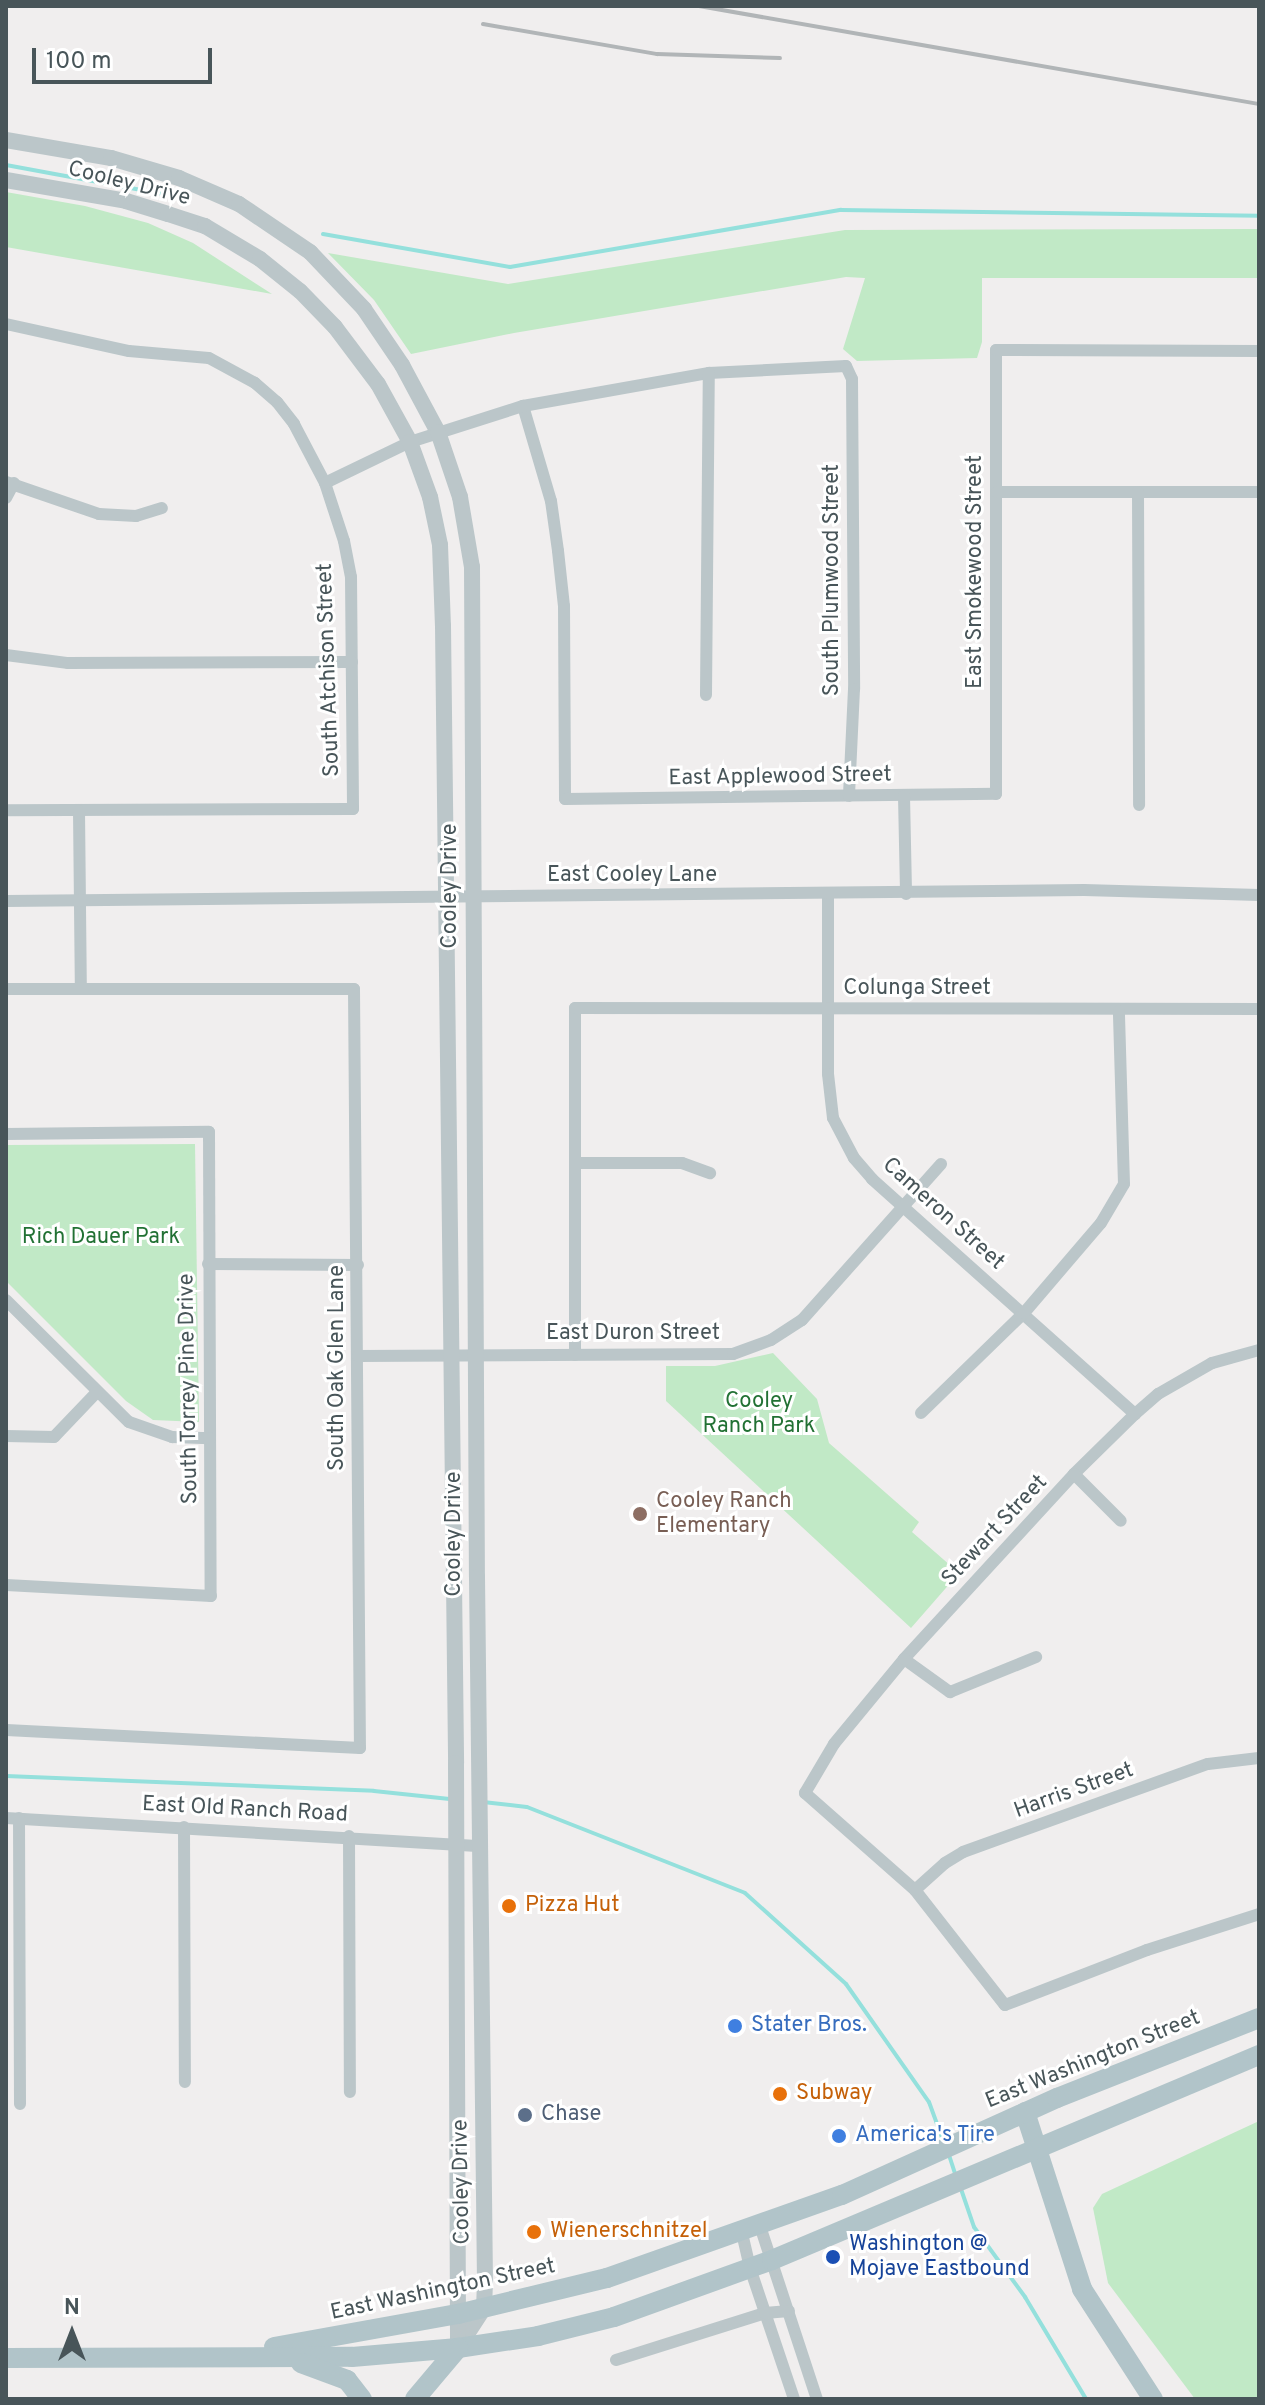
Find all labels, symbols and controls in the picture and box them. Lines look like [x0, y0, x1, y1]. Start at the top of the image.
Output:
scale bar [36, 32, 216, 82]
text: 100 m [46, 47, 112, 77]
street label: Cooley Drive [65, 156, 193, 212]
street label: East Smokewood Street [963, 455, 989, 689]
street label: South Plumwood Street [820, 464, 846, 696]
street label: South Atchison Street [312, 562, 346, 778]
street label: East Applewood Street [668, 762, 892, 792]
street label: Cooley Drive [438, 823, 464, 949]
street label: East Cooley Lane [547, 863, 717, 889]
street label: Colunga Street [843, 976, 991, 1002]
street label: Cameron Street [876, 1152, 1010, 1276]
park label: Rich Dauer Park [22, 1225, 180, 1251]
street label: South Oak Glen Lane [325, 1265, 351, 1471]
street label: South Torrey Pine Drive [174, 1273, 204, 1505]
street label: East Duron Street [546, 1321, 720, 1347]
park label: Cooley Ranch Park [703, 1388, 815, 1440]
street label: Stewart Street [937, 1470, 1053, 1592]
street label: Cooley Drive [442, 1471, 468, 1597]
place label: Cooley Ranch Elementary [656, 1488, 792, 1540]
marker: Cooley Ranch Elementary [631, 1505, 649, 1523]
street label: Harris Street [1011, 1757, 1137, 1825]
street label: East Old Ranch Road [141, 1791, 349, 1829]
place label: Pizza Hut [525, 1893, 620, 1919]
marker: Pizza Hut [500, 1897, 518, 1915]
street label: East Washington Street [982, 2005, 1204, 2115]
place label: Stater Bros. [751, 2013, 867, 2039]
marker: Stater Bros. [726, 2017, 744, 2035]
place label: Subway [796, 2081, 872, 2107]
marker: Subway [771, 2085, 789, 2103]
place label: Chase [541, 2102, 601, 2128]
marker: Chase [516, 2106, 534, 2124]
street label: Cooley Drive [448, 2119, 476, 2245]
place label: America's Tire [855, 2123, 996, 2149]
marker: America's Tire [830, 2127, 848, 2145]
place label: Wienerschnitzel [550, 2219, 708, 2245]
marker: Wienerschnitzel [525, 2223, 543, 2241]
place label: Washington @ Mojave Eastbound [849, 2231, 1030, 2282]
marker: Washington @ Mojave Eastbound [824, 2248, 842, 2266]
street label: East Washington Street [328, 2253, 558, 2327]
north arrow [32, 2293, 112, 2373]
text: N [64, 2295, 80, 2322]

